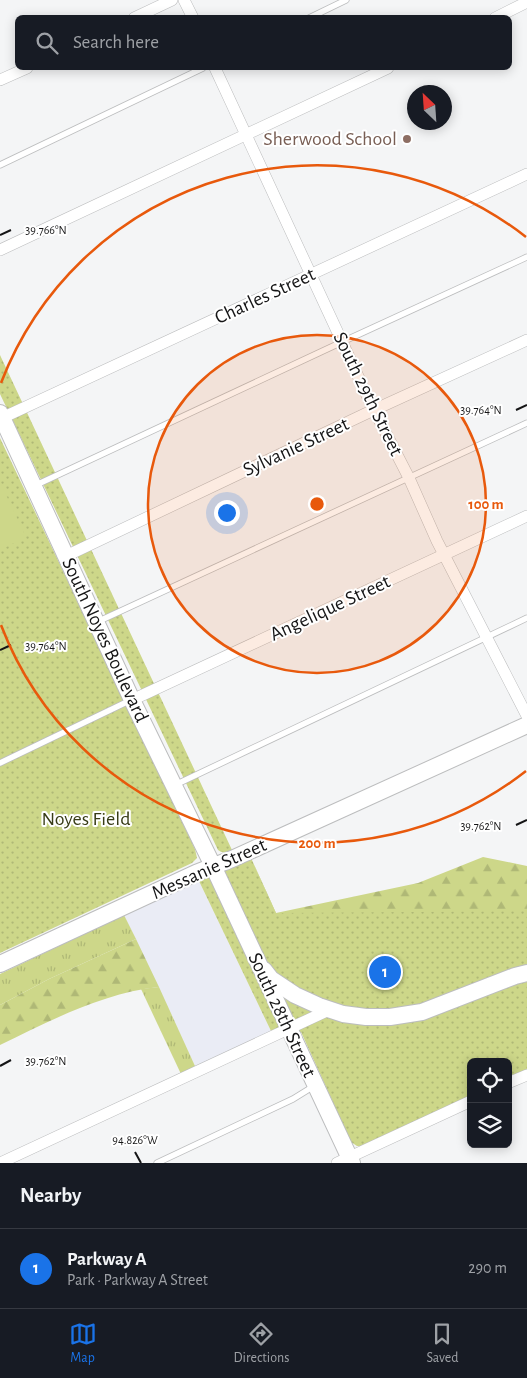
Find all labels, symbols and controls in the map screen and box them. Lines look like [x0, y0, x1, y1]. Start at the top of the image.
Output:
search box [15, 15, 512, 70]
icon: search [33, 29, 61, 57]
text: Search here [73, 33, 159, 52]
north arrow [407, 85, 452, 130]
place label: Sherwood School [263, 129, 397, 149]
marker: Sherwood School [401, 133, 413, 145]
text: 39.766°N [25, 224, 67, 236]
street label: Charles Street [212, 264, 319, 328]
street label: South 29th Street [329, 329, 407, 460]
text: 39.764°N [460, 404, 502, 416]
street label: Sylvanie Street [240, 413, 353, 480]
centre of rings [308, 495, 326, 513]
text: 100 m [468, 497, 504, 512]
your location [214, 500, 240, 526]
street label: South Noyes Boulevard [58, 555, 152, 725]
street label: Angelique Street [267, 571, 394, 645]
text: 39.764°N [25, 640, 67, 652]
park label: Noyes Field [41, 809, 131, 829]
text: 39.762°N [460, 820, 502, 832]
street label: Messanie Street [149, 835, 270, 903]
text: 200 m [298, 836, 336, 851]
street label: South 28th Street [244, 950, 320, 1081]
pin: 1 [369, 953, 401, 991]
text: 39.762°N [25, 1055, 67, 1067]
map controls [467, 1058, 512, 1148]
button: locate [467, 1058, 512, 1103]
button: layers [467, 1103, 512, 1148]
text: 94.826°W [112, 1134, 158, 1146]
text: Nearby [20, 1185, 81, 1206]
text: Parkway A [67, 1250, 147, 1269]
text: 1 [33, 1260, 39, 1276]
text: 290 m [468, 1260, 507, 1276]
text: Park · Parkway A Street [67, 1272, 208, 1288]
tab: Map [69, 1320, 97, 1367]
tab: Directions [234, 1320, 289, 1367]
tab: Saved [426, 1320, 458, 1367]

